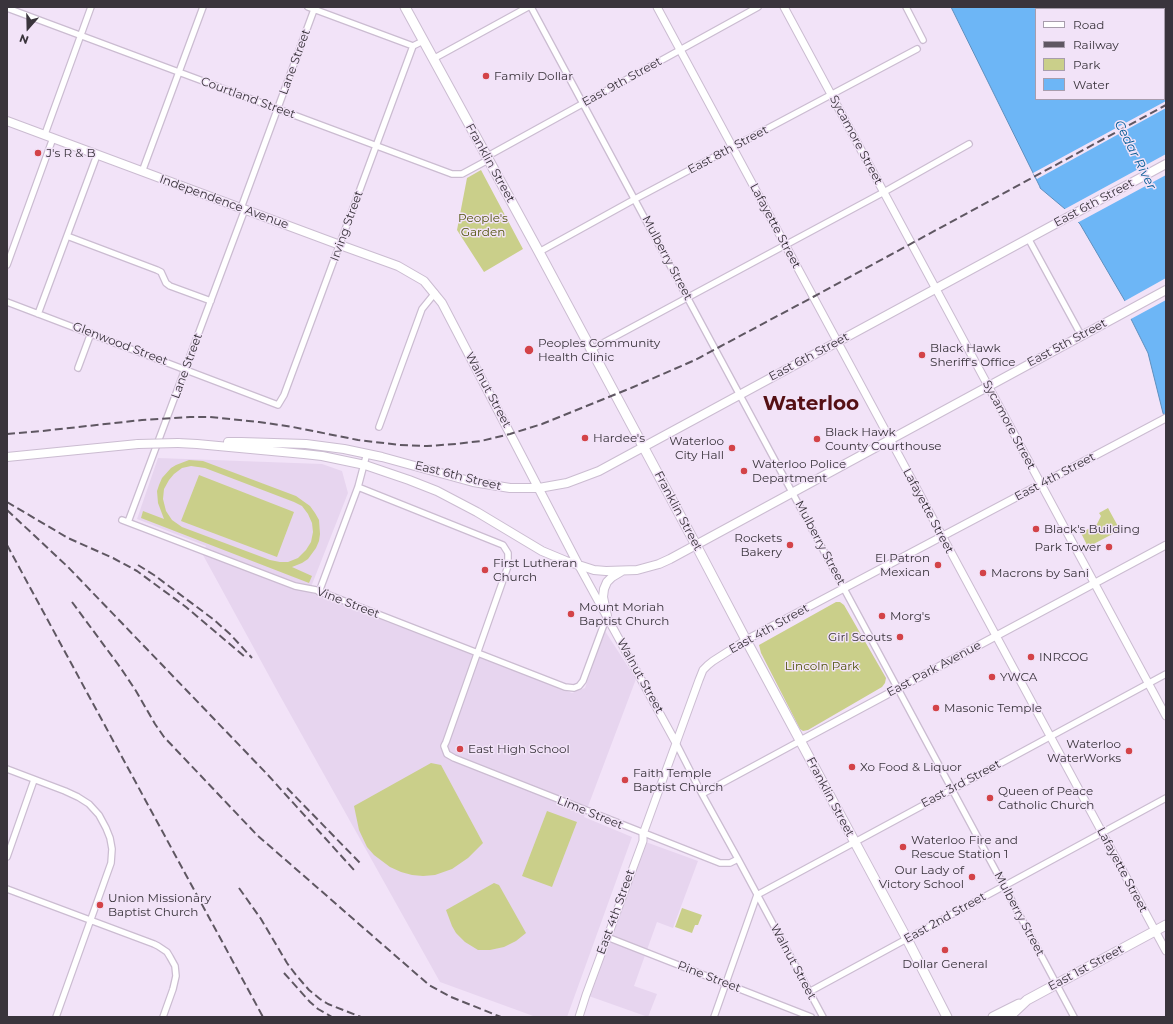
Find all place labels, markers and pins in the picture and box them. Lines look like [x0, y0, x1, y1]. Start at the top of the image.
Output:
place label: Family Dollar [494, 69, 573, 83]
marker: Family Dollar [481, 71, 491, 81]
place label: J's R & B [46, 146, 95, 160]
marker: J's R & B [33, 148, 43, 158]
place label: Peoples Community Health Clinic [538, 336, 660, 364]
place label: Black Hawk Sheriff's Office [930, 341, 1016, 369]
marker: Peoples Community Health Clinic [523, 344, 535, 356]
marker: Black Hawk Sheriff's Office [917, 350, 927, 360]
place label: Black Hawk County Courthouse [825, 425, 942, 453]
place label: Hardee's [593, 431, 645, 445]
marker: Hardee's [580, 433, 590, 443]
place label: Waterloo City Hall [669, 434, 724, 462]
marker: Black Hawk County Courthouse [812, 434, 822, 444]
marker: Waterloo City Hall [727, 443, 737, 453]
place label: Waterloo Police Department [752, 457, 846, 485]
marker: Waterloo Police Department [739, 466, 749, 476]
place label: Black's Building [1044, 522, 1140, 536]
marker: Black's Building [1031, 524, 1041, 534]
place label: Rockets Bakery [734, 531, 782, 559]
marker: Rockets Bakery [785, 540, 795, 550]
place label: Park Tower [1034, 540, 1101, 554]
marker: Park Tower [1104, 542, 1114, 552]
place label: El Patron Mexican [875, 551, 930, 579]
place label: First Lutheran Church [493, 556, 577, 584]
marker: El Patron Mexican [933, 560, 943, 570]
marker: First Lutheran Church [480, 565, 490, 575]
place label: Macrons by Sani [991, 566, 1089, 580]
marker: Macrons by Sani [978, 568, 988, 578]
place label: Mount Moriah Baptist Church [579, 600, 669, 628]
marker: Mount Moriah Baptist Church [566, 609, 576, 619]
place label: Morg's [890, 609, 930, 623]
marker: Morg's [877, 611, 887, 621]
place label: Girl Scouts [828, 630, 892, 644]
marker: Girl Scouts [895, 632, 905, 642]
place label: INRCOG [1039, 650, 1088, 664]
marker: INRCOG [1026, 652, 1036, 662]
place label: YWCA [1000, 670, 1037, 684]
marker: YWCA [987, 672, 997, 682]
place label: Masonic Temple [944, 701, 1042, 715]
marker: Masonic Temple [931, 703, 941, 713]
place label: Waterloo WaterWorks [1047, 737, 1121, 765]
place label: East High School [468, 742, 570, 756]
marker: East High School [455, 744, 465, 754]
marker: Waterloo WaterWorks [1124, 746, 1134, 756]
place label: Xo Food & Liquor [860, 760, 962, 774]
marker: Xo Food & Liquor [847, 762, 857, 772]
place label: Faith Temple Baptist Church [633, 766, 723, 794]
marker: Faith Temple Baptist Church [620, 775, 630, 785]
place label: Queen of Peace Catholic Church [998, 784, 1094, 812]
marker: Queen of Peace Catholic Church [985, 793, 995, 803]
place label: Waterloo Fire and Rescue Station 1 [911, 833, 1018, 861]
marker: Waterloo Fire and Rescue Station 1 [898, 842, 908, 852]
place label: Our Lady of Victory School [879, 863, 964, 891]
marker: Our Lady of Victory School [967, 872, 977, 882]
place label: Union Missionary Baptist Church [108, 891, 211, 919]
marker: Union Missionary Baptist Church [95, 900, 105, 910]
marker: Dollar General [940, 945, 950, 955]
place label: Dollar General [902, 957, 988, 971]

